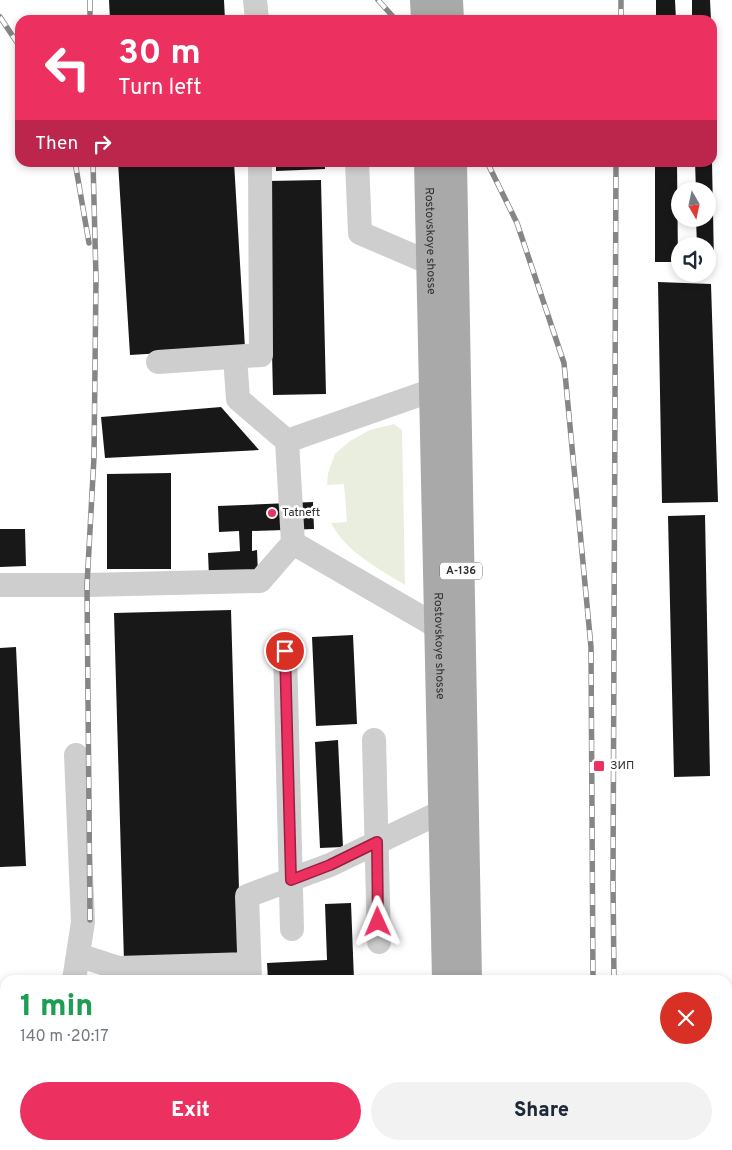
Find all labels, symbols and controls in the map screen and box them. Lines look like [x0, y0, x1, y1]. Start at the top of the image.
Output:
text: 30 m [118, 32, 201, 76]
icon: left [35, 35, 100, 100]
text: Turn left [118, 75, 201, 102]
icon: right [88, 130, 116, 158]
text: Then [35, 132, 78, 156]
north arrow [671, 182, 716, 228]
map controls [671, 182, 716, 282]
street label: Rostovskoye shosse [421, 187, 439, 295]
button: sound [671, 237, 716, 282]
place label: Tatneft [282, 505, 320, 521]
marker: Tatneft [266, 507, 278, 519]
road number: А-136 [440, 562, 482, 580]
street label: Rostovskoye shosse [429, 592, 448, 700]
pin [264, 630, 306, 672]
icon: arrive [271, 637, 299, 665]
place label: ЗИП [610, 758, 634, 774]
marker: ЗИП [592, 759, 606, 773]
position arrow [351, 895, 403, 947]
text: 1 min [20, 989, 93, 1026]
button: close [660, 992, 712, 1044]
text: 140 m · 20:17 [20, 1027, 109, 1047]
button: Exit [20, 1082, 361, 1140]
button: Share [371, 1082, 712, 1140]

